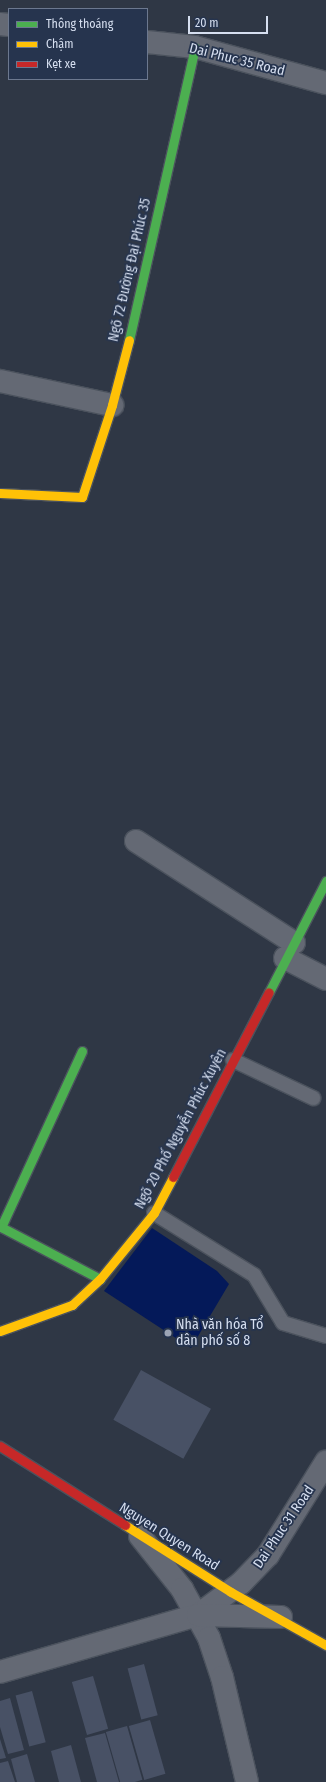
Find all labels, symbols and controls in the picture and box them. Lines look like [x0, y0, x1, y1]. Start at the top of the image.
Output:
legend [8, 8, 148, 80]
scale bar [190, 8, 270, 34]
text: 20 m [195, 16, 219, 30]
text: Thông thoáng [46, 17, 113, 31]
text: Chậm [46, 37, 73, 51]
street label: Dai Phuc 35 Road [188, 40, 286, 80]
text: Kẹt xe [46, 57, 76, 71]
street label: Ngõ 72 Đường Đại Phúc 35 [105, 197, 155, 343]
street label: Ngõ 20 Phố Nguyễn Phúc Xuyên [132, 1046, 230, 1212]
place label: Nhà văn hóa Tổ dân phố số 8 [176, 1317, 263, 1350]
marker: Nhà văn hóa Tổ dân phố số 8 [163, 1328, 173, 1338]
street label: Dai Phuc 31 Road [250, 1482, 318, 1572]
street label: Nguyen Quyen Road [116, 1499, 222, 1575]

